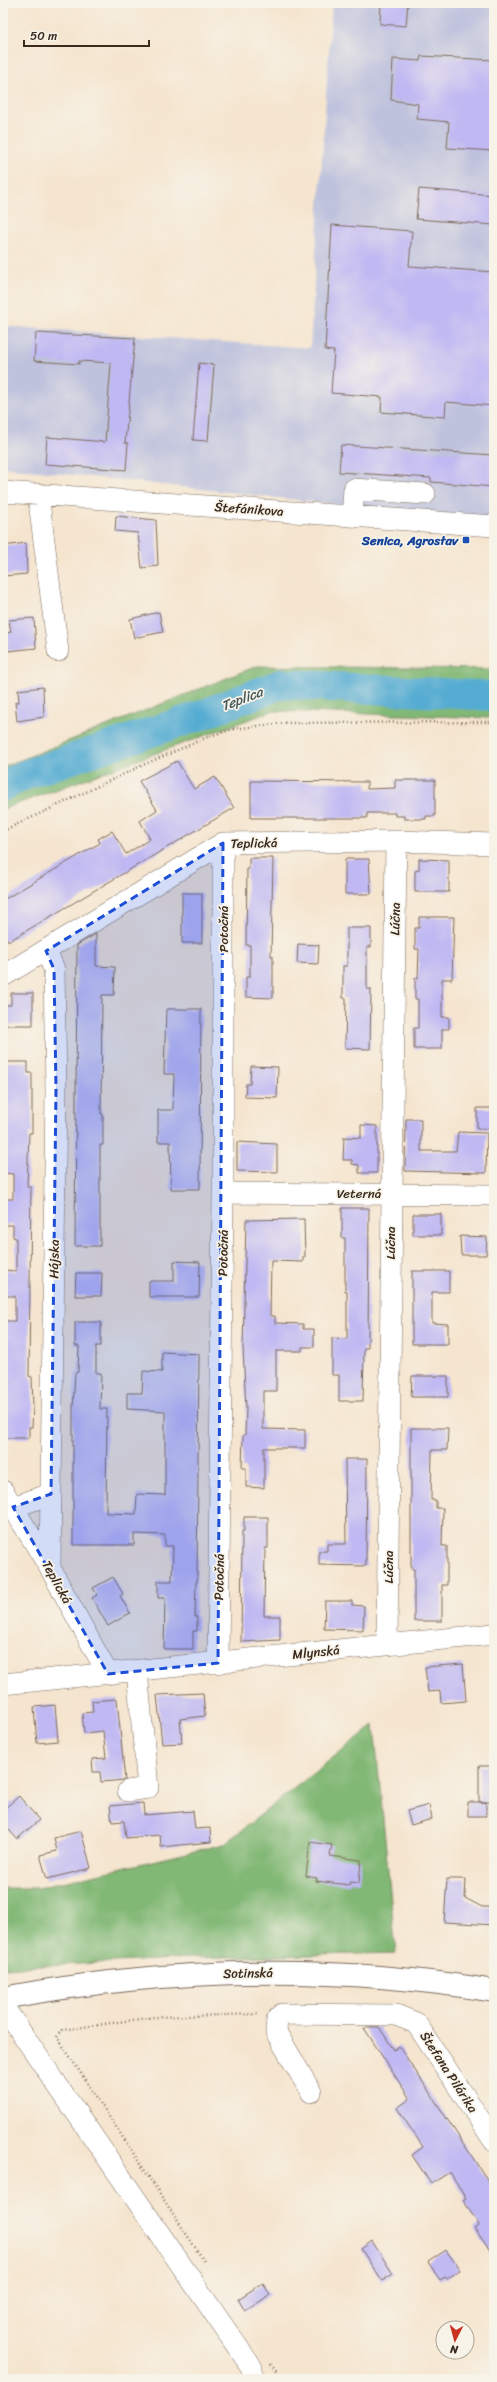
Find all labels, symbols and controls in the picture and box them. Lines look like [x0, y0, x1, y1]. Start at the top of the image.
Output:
scale bar [24, 22, 149, 48]
text: 50 m [30, 25, 57, 47]
street label: Štefánikova [214, 495, 285, 523]
place label: Senica, Agrostav [361, 529, 459, 552]
marker: Senica, Agrostav [461, 535, 471, 545]
water label: Teplica [217, 679, 268, 718]
street label: Teplická [230, 831, 278, 855]
street label: Lúčna [383, 902, 407, 936]
street label: Potočná [212, 905, 235, 952]
street label: Veterná [337, 1182, 382, 1205]
street label: Lúčna [379, 1226, 402, 1260]
street label: Potočná [211, 1229, 235, 1277]
street label: Hájska [42, 1239, 66, 1279]
street label: Lúčna [377, 1550, 400, 1584]
street label: Potočná [207, 1553, 231, 1601]
street label: Teplická [36, 1556, 79, 1608]
street label: Mlynská [291, 1638, 341, 1666]
street label: Sotinská [223, 1961, 274, 1985]
street label: Štefana Pilárika [414, 2026, 484, 2118]
north arrow [435, 2320, 475, 2360]
text: N [449, 2340, 460, 2359]

